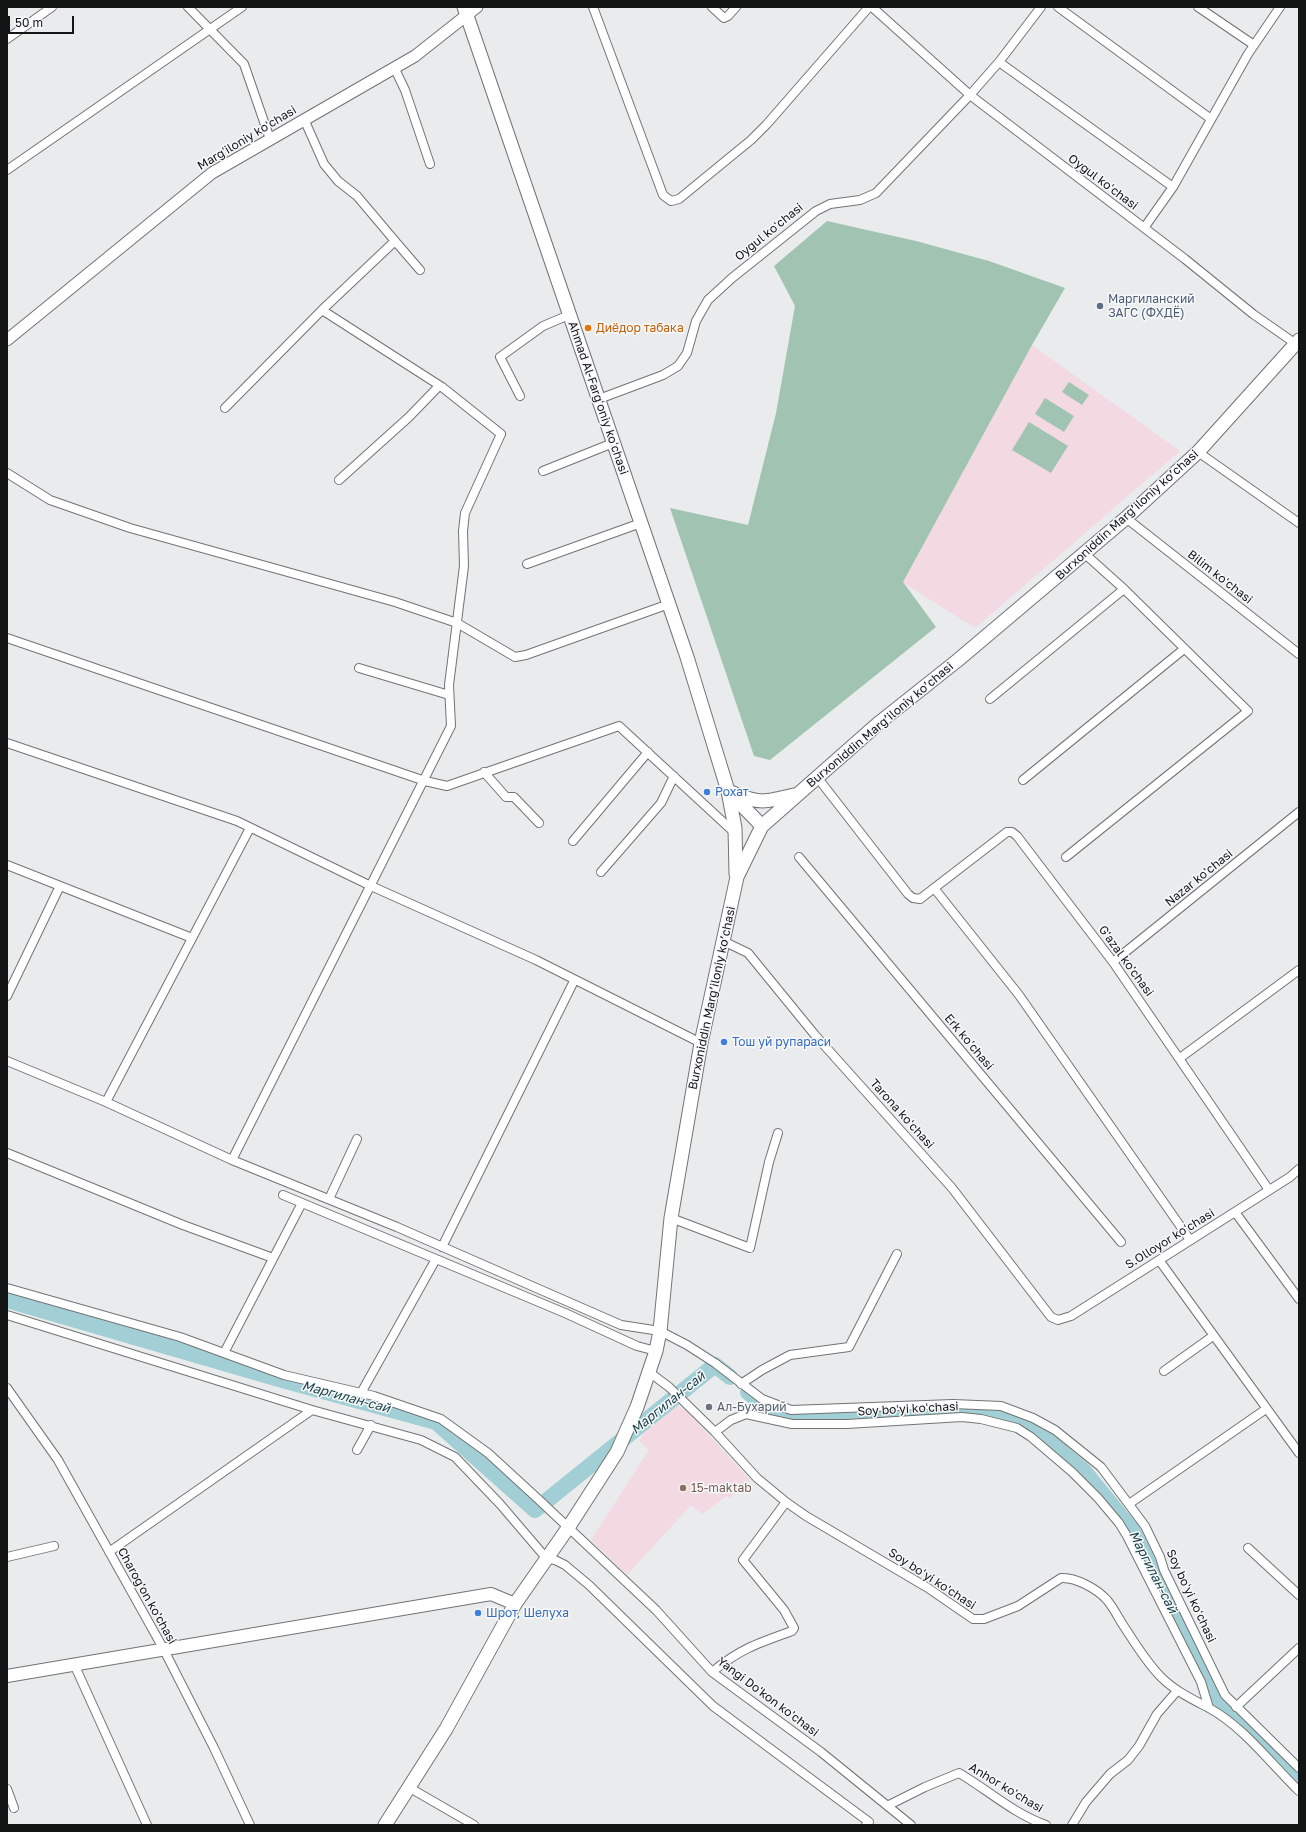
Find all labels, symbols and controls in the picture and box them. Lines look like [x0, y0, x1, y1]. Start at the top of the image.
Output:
scale bar [10, 8, 76, 34]
text: 50 m [15, 15, 43, 30]
street label: Margʻiloniy koʻchasi [195, 103, 299, 173]
street label: Oygul koʻchasi [1065, 151, 1141, 213]
street label: Oygul koʻchasi [732, 200, 806, 264]
place label: Маргиланский ЗАГС (ФХДЁ) [1108, 292, 1195, 320]
marker: Маргиланский ЗАГС (ФХДЁ) [1095, 301, 1105, 311]
street label: Ahmad Al-Fargʻoniy koʻchasi [565, 319, 631, 477]
place label: Диёдор табака [596, 321, 684, 335]
marker: Диёдор табака [583, 323, 593, 333]
street label: Burxoniddin Marg’iloniy ko’chasi [1053, 447, 1201, 583]
street label: Bilim koʻchasi [1185, 547, 1255, 607]
street label: Burxoniddin Marg’iloniy ko’chasi [804, 659, 956, 791]
place label: Рохат [715, 785, 749, 799]
marker: Рохат [702, 787, 712, 797]
street label: Nazar ko'chasi [1162, 846, 1236, 910]
street label: Burxoniddin Marg’iloniy ko’chasi [685, 905, 739, 1091]
street label: G'azal ko'chasi [1095, 923, 1157, 999]
street label: Erk koʻchasi [941, 1011, 997, 1073]
place label: Тош уй рупараси [732, 1035, 831, 1049]
marker: Тош уй рупараси [719, 1037, 729, 1047]
street label: Tarona koʻchasi [867, 1076, 937, 1152]
street label: S.Olloyor koʻchasi [1123, 1206, 1217, 1272]
water label: Маргилан-сай [628, 1368, 708, 1438]
water label: Маргилан-сай [300, 1378, 392, 1416]
street label: Soy boʻyi koʻchasi [857, 1399, 959, 1419]
place label: Ал-Бухарий [717, 1400, 787, 1414]
marker: Ал-Бухарий [704, 1402, 714, 1412]
place label: 15-maktab [691, 1481, 752, 1495]
marker: 15-maktab [678, 1483, 688, 1493]
water label: Маргилан-сай [1125, 1528, 1181, 1616]
street label: Charog'on ko'chasi [115, 1545, 179, 1647]
street label: Soy bo'yi ko'chasi [886, 1545, 978, 1613]
street label: Soy boʻyi koʻchasi [1163, 1547, 1219, 1645]
place label: Шрот, Шелуха [486, 1606, 569, 1620]
marker: Шрот, Шелуха [473, 1608, 483, 1618]
street label: Yangi Do'kon ko'chasi [714, 1654, 822, 1740]
street label: Anhor ko'chasi [966, 1760, 1046, 1816]

